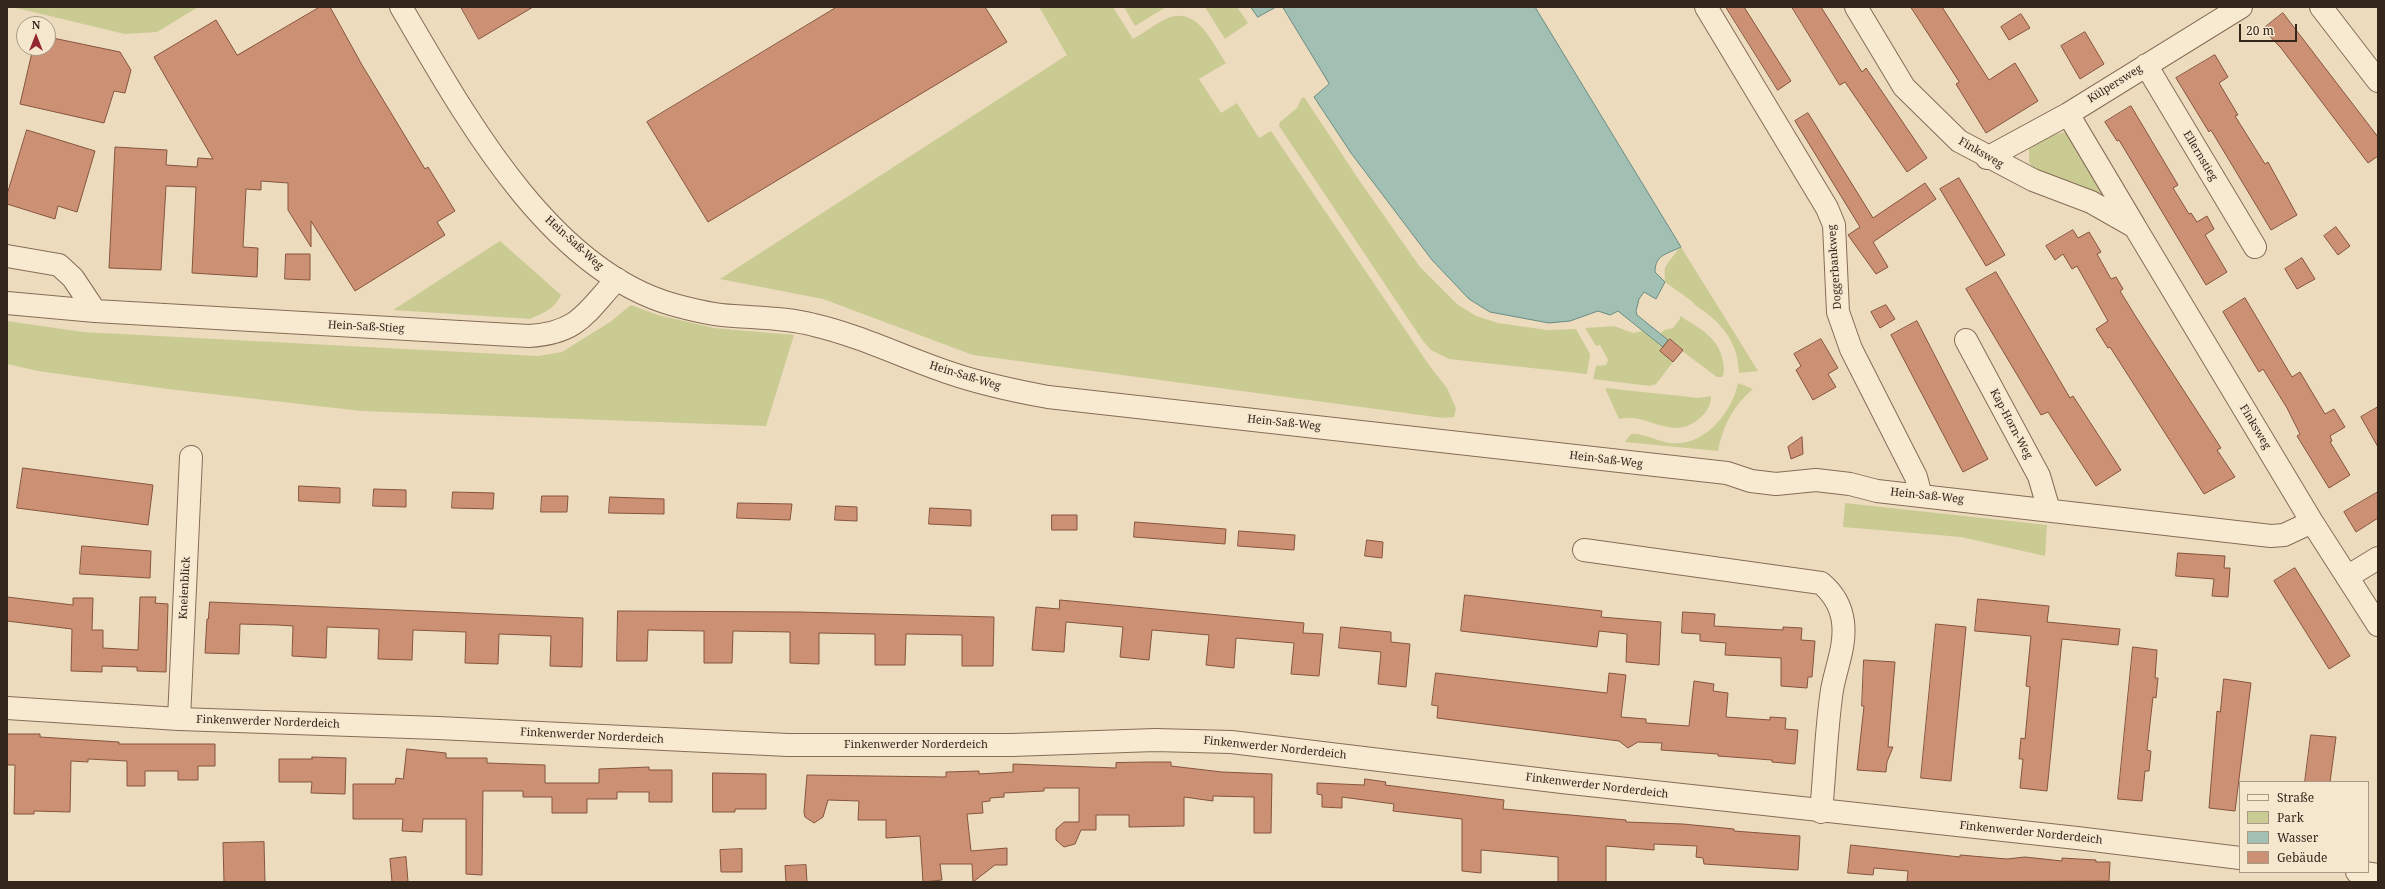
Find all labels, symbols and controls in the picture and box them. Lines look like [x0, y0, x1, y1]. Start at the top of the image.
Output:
north arrow [16, 16, 56, 56]
scale bar [2241, 16, 2299, 42]
text: N [32, 17, 40, 32]
text: 20 m [2246, 22, 2274, 39]
street label: Külpersweg [2085, 62, 2145, 106]
street label: Ellernstieg [2180, 129, 2220, 183]
street label: Finksweg [1956, 135, 2006, 171]
street label: Hein-Saß-Weg [542, 213, 606, 273]
street label: Doggerbankweg [1825, 224, 1845, 310]
street label: Hein-Saß-Stieg [327, 318, 405, 336]
street label: Hein-Saß-Weg [928, 359, 1002, 393]
street label: Kap-Horn-Weg [1987, 387, 2035, 461]
street label: Finksweg [2237, 402, 2273, 452]
street label: Hein-Saß-Weg [1247, 413, 1321, 433]
street label: Hein-Saß-Weg [1568, 449, 1644, 471]
street label: Hein-Saß-Weg [1890, 486, 1964, 506]
street label: Kneienblick [177, 556, 193, 620]
street label: Finkenwerder Norderdeich [196, 713, 340, 731]
street label: Finkenwerder Norderdeich [520, 726, 664, 746]
street label: Finkenwerder Norderdeich [1203, 734, 1347, 762]
street label: Finkenwerder Norderdeich [844, 738, 988, 752]
street label: Finkenwerder Norderdeich [1525, 771, 1669, 801]
legend [2239, 781, 2369, 873]
text: Straße [2277, 789, 2314, 806]
text: Park [2277, 809, 2304, 826]
street label: Finkenwerder Norderdeich [1959, 819, 2103, 847]
text: Wasser [2277, 829, 2318, 846]
text: Gebäude [2277, 849, 2328, 866]

